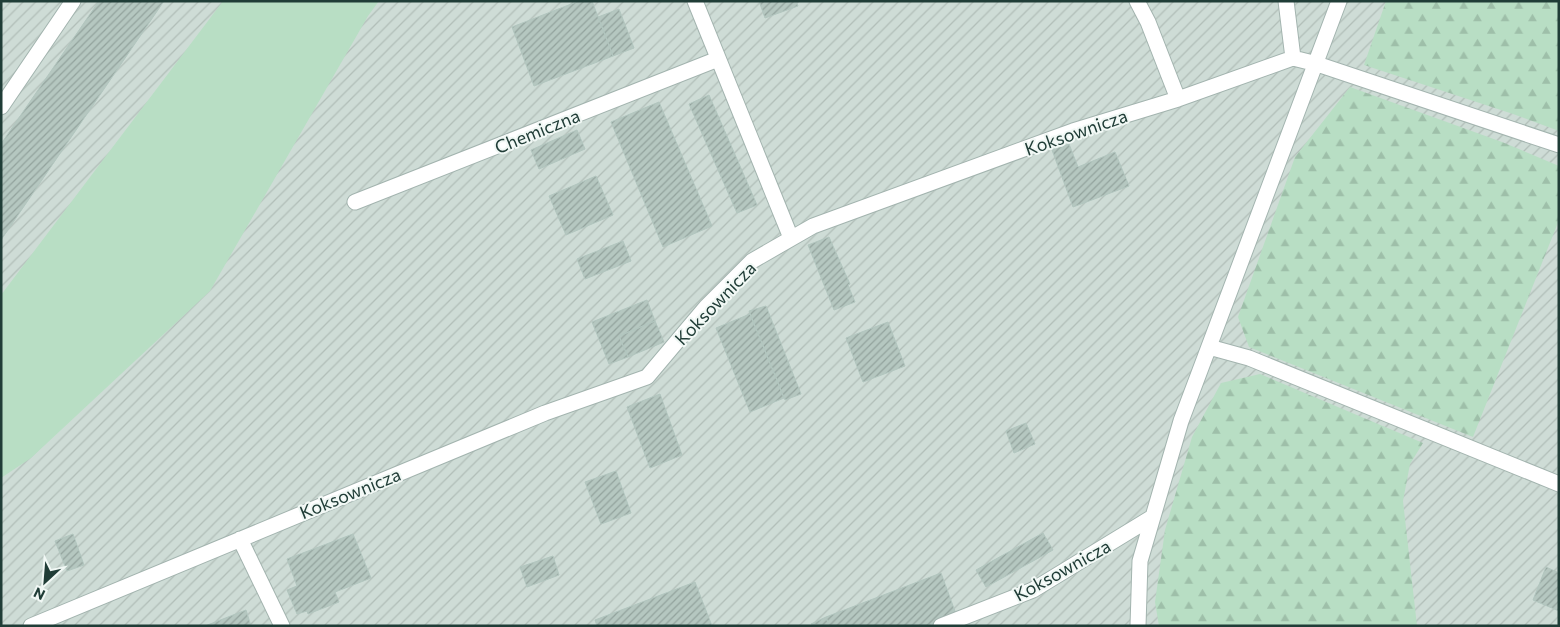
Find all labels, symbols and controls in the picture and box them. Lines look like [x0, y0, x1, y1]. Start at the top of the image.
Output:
street label: Chemiczna [491, 104, 583, 158]
street label: Koksownicza [1022, 104, 1130, 160]
street label: Koksownicza [670, 257, 760, 349]
street label: Koksownicza [296, 463, 404, 523]
street label: Koksownicza [1010, 534, 1114, 606]
north arrow [20, 557, 70, 607]
text: N [31, 584, 48, 604]

